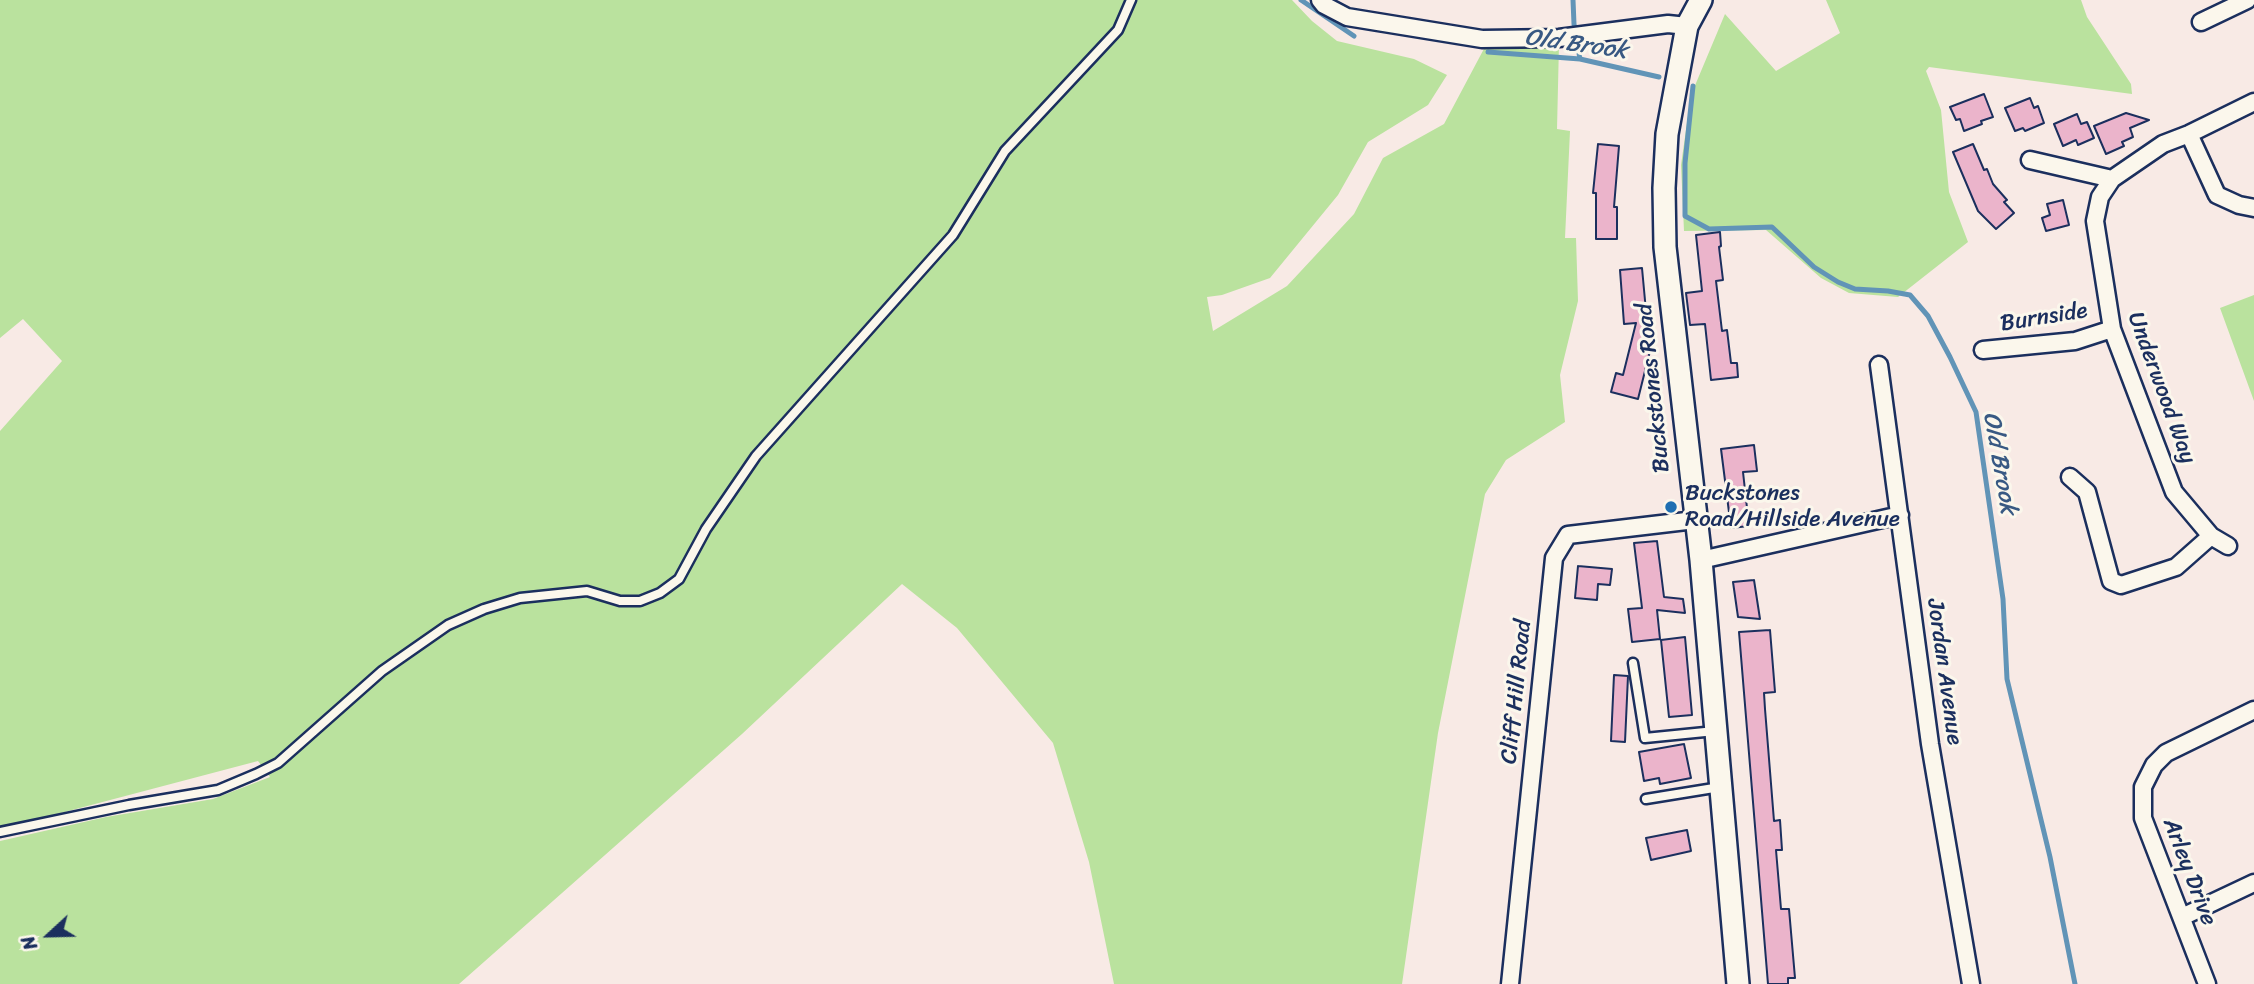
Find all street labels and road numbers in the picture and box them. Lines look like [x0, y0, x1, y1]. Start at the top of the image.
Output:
street label: Burnside [1999, 298, 2089, 338]
street label: Buckstones Road [1631, 302, 1677, 474]
street label: Underwood Way [2121, 308, 2201, 468]
street label: Jordan Avenue [1920, 597, 1968, 747]
street label: Cliff Hill Road [1496, 619, 1538, 765]
street label: Arley Drive [2156, 814, 2222, 930]

